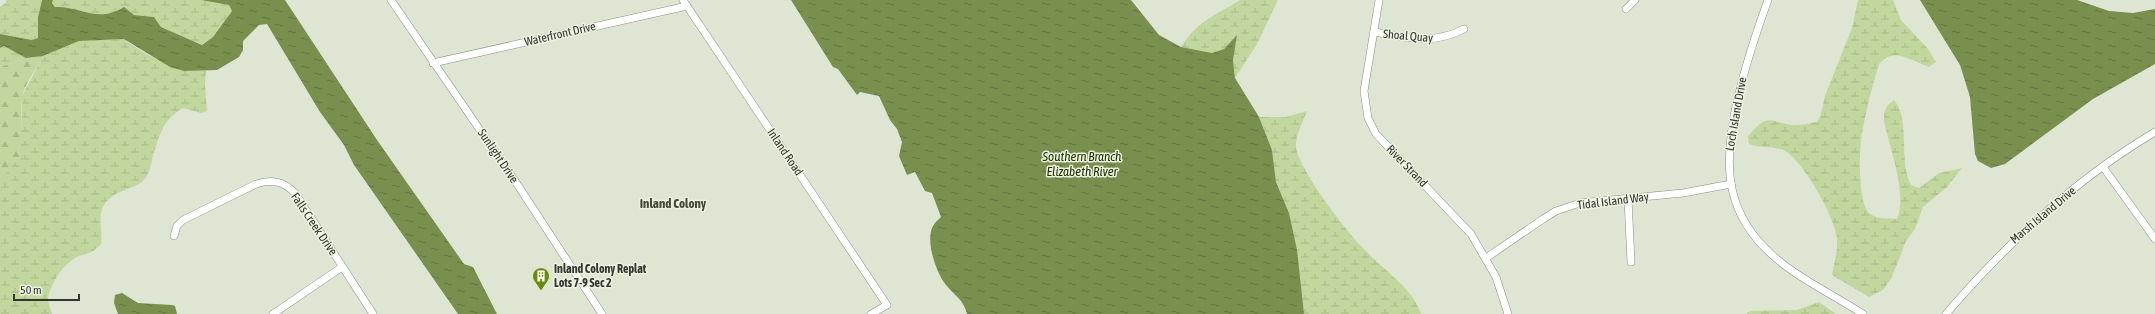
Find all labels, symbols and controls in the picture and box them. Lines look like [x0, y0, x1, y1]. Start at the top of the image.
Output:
street label: Waterfront Drive [523, 19, 597, 49]
street label: Shoal Quay [1382, 27, 1434, 45]
street label: Loch Island Drive [1723, 76, 1749, 152]
street label: Sunlight Drive [475, 126, 521, 186]
street label: Inland Road [764, 126, 806, 178]
street label: River Strand [1384, 142, 1430, 190]
water label: Southern Branch Elizabeth River [1042, 149, 1122, 179]
street label: Marsh Island Drive [2007, 183, 2079, 247]
street label: Falls Creek Drive [288, 190, 340, 258]
street label: Tidal Island Way [1576, 190, 1650, 212]
district label: Inland Colony [640, 196, 707, 211]
place label: Inland Colony Replat Lots 7-9 Sec 2 [554, 262, 647, 290]
building icon: Inland Colony Replat Lots 7-9 Sec 2 [531, 266, 551, 291]
scale bar [14, 276, 79, 302]
text: 50 m [20, 283, 42, 297]

